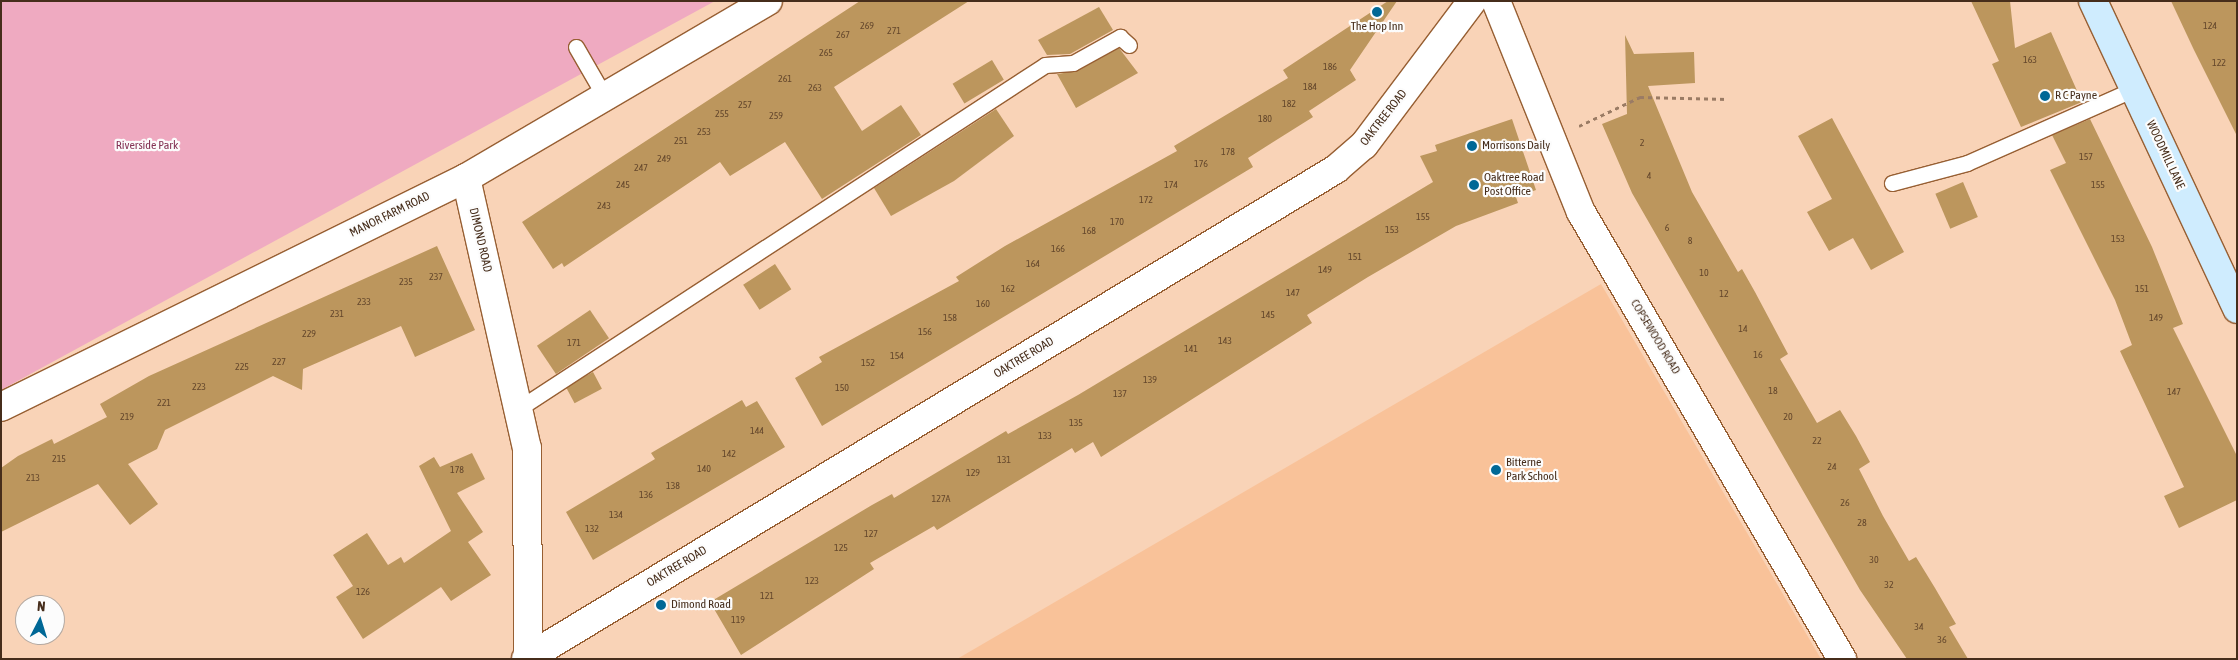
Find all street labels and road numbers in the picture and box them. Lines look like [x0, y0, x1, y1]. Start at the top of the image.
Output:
street label: OAKTREE ROAD [1358, 87, 1410, 149]
street label: WOODMILL LANE [2143, 118, 2187, 192]
street label: MANOR FARM ROAD [348, 189, 432, 241]
street label: DIMOND ROAD [466, 206, 494, 274]
street label: COPSEWOOD ROAD [1627, 297, 1683, 377]
street label: OAKTREE ROAD [991, 334, 1057, 382]
street label: OAKTREE ROAD [644, 543, 710, 591]

